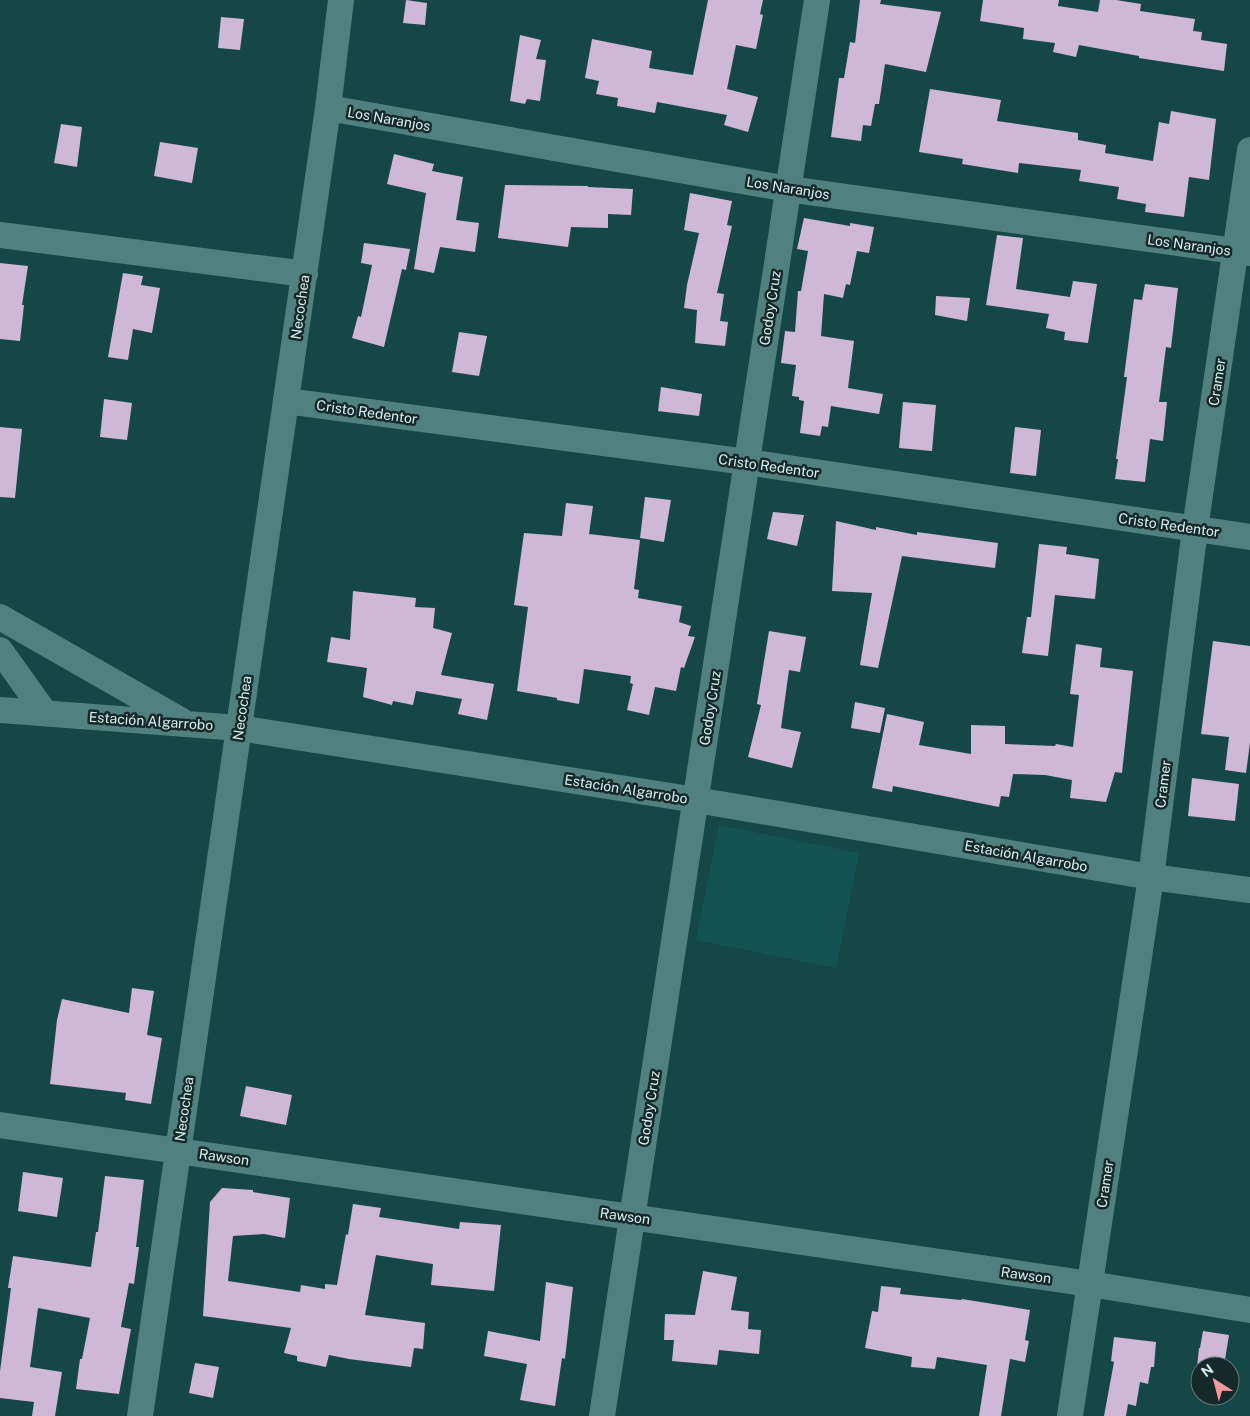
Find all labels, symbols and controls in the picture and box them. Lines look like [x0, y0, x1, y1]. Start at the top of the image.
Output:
street label: Los Naranjos [346, 104, 432, 134]
street label: Los Naranjos [745, 174, 831, 202]
street label: Los Naranjos [1146, 231, 1232, 259]
street label: Godoy Cruz [756, 269, 784, 346]
street label: Necochea [288, 274, 312, 340]
street label: Cramer [1205, 357, 1229, 407]
street label: Cristo Redentor [315, 397, 419, 427]
street label: Cristo Redentor [717, 451, 821, 481]
street label: Cristo Redentor [1117, 510, 1221, 540]
street label: Godoy Cruz [696, 669, 724, 746]
street label: Necochea [230, 675, 254, 741]
street label: Estación Algarrobo [88, 709, 214, 733]
street label: Cramer [1152, 759, 1174, 809]
street label: Estación Algarrobo [563, 771, 689, 807]
street label: Estación Algarrobo [963, 837, 1089, 875]
street label: Godoy Cruz [635, 1069, 663, 1146]
street label: Necochea [172, 1076, 196, 1142]
street label: Rawson [198, 1146, 250, 1168]
street label: Cramer [1093, 1159, 1117, 1209]
street label: Rawson [599, 1205, 651, 1227]
street label: Rawson [1000, 1264, 1052, 1286]
north arrow [1190, 1356, 1240, 1406]
text: N [1198, 1361, 1216, 1380]

